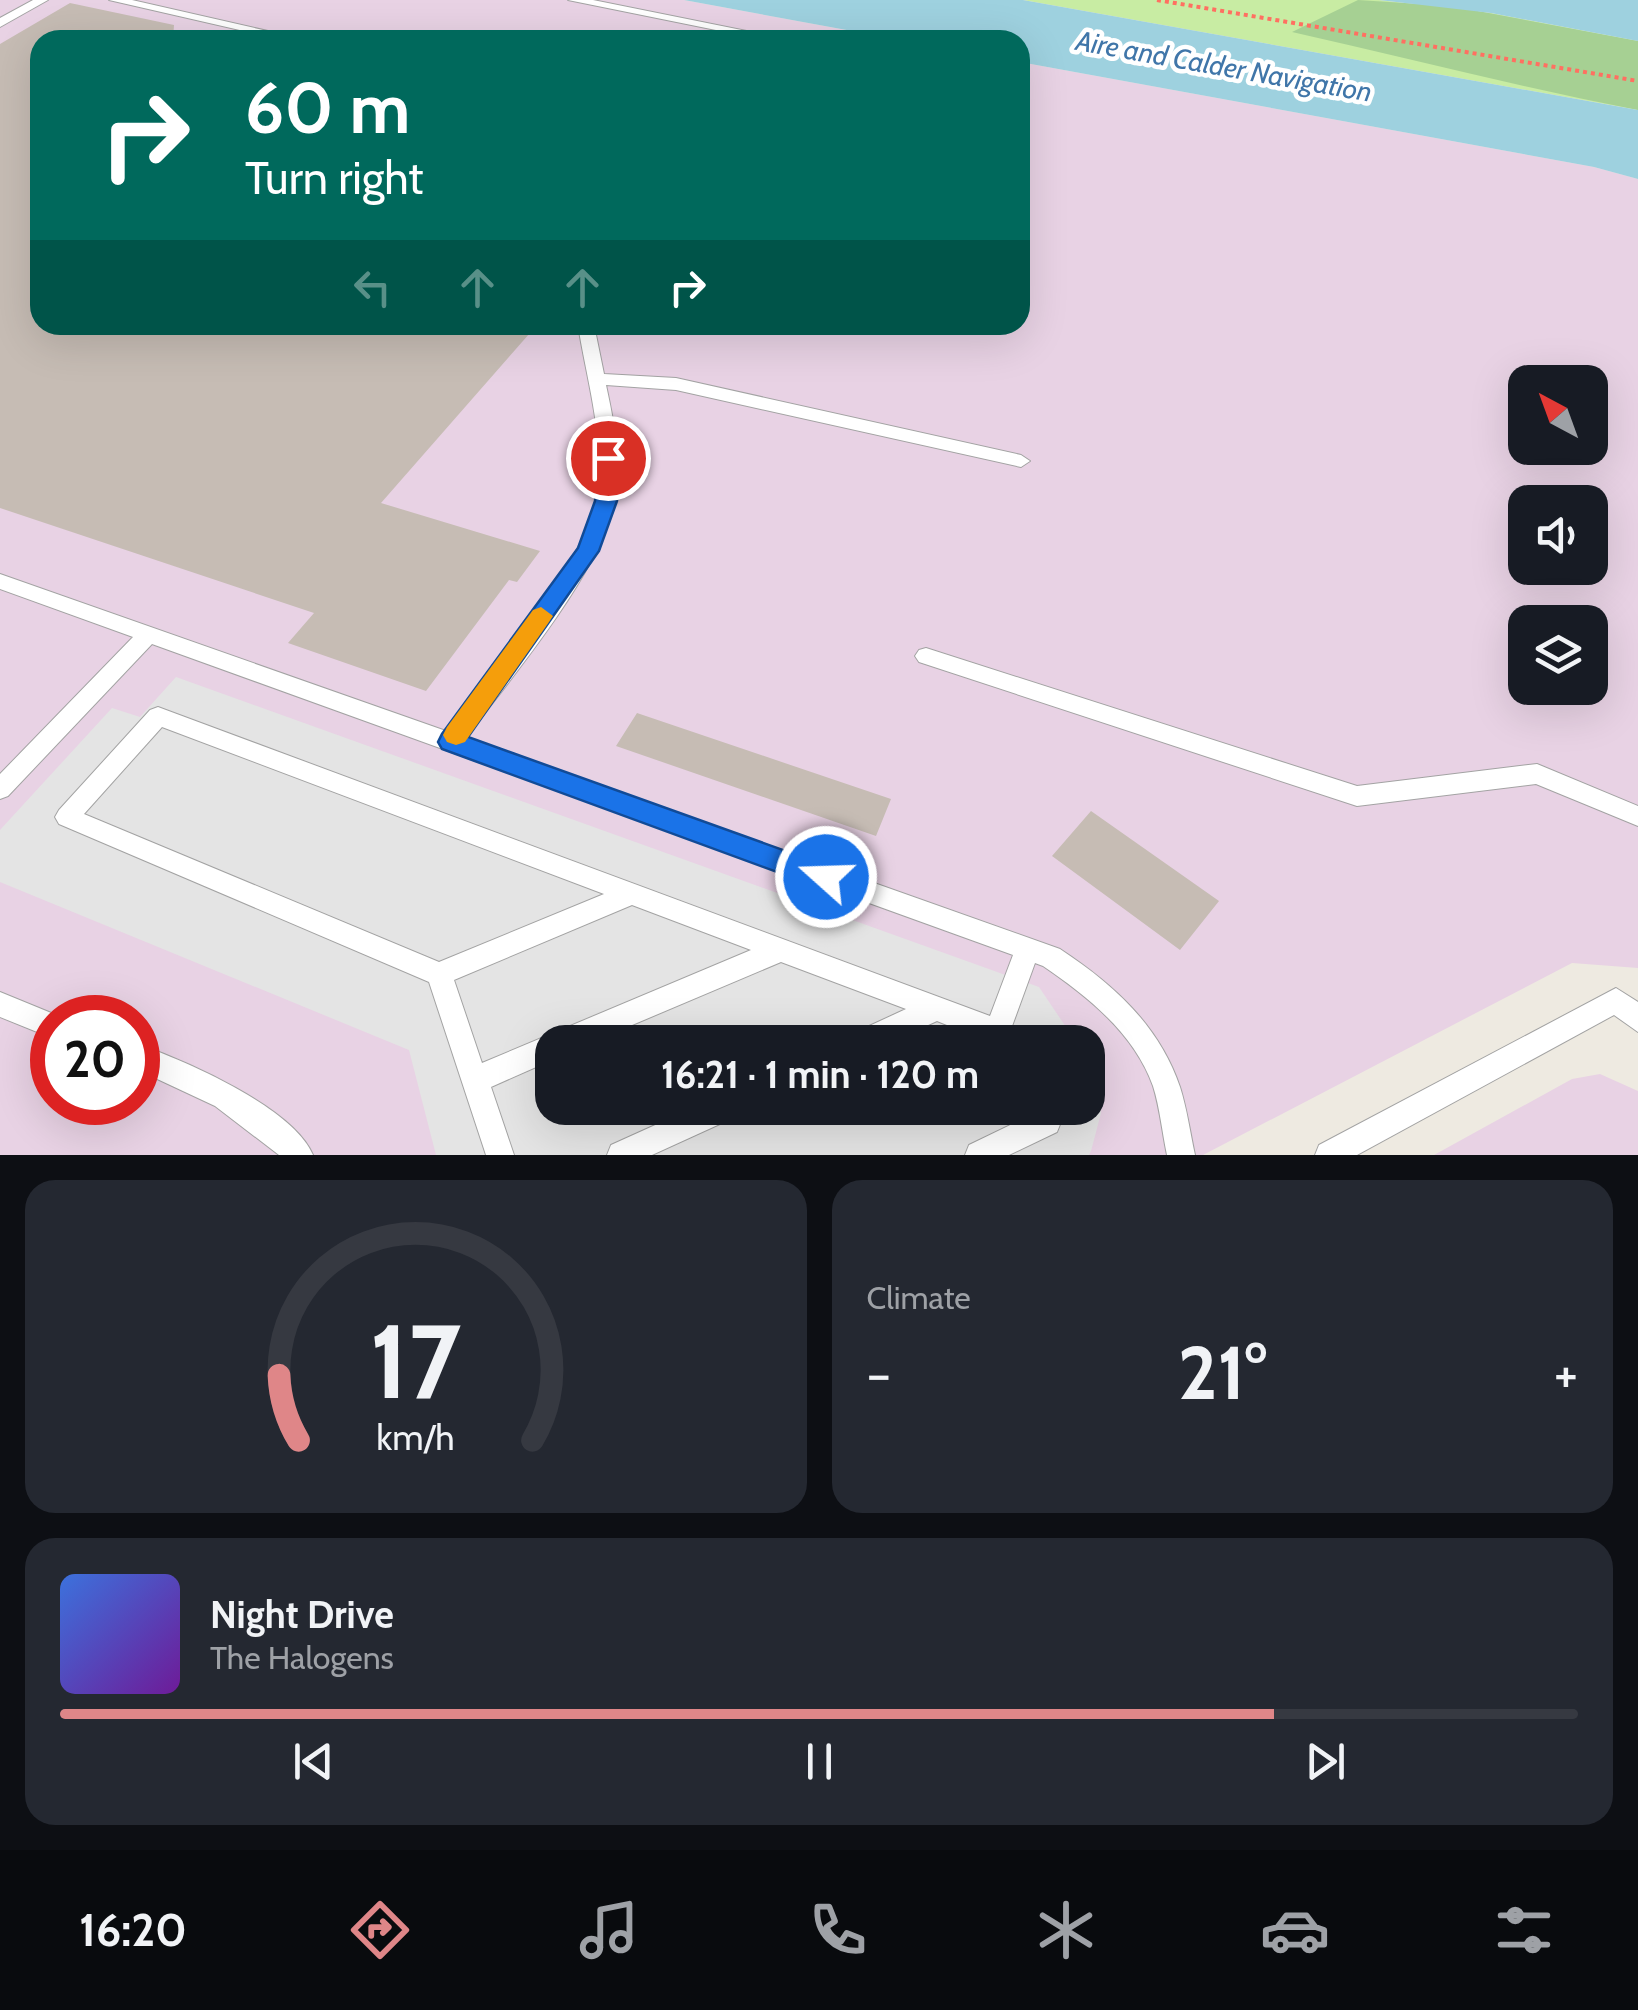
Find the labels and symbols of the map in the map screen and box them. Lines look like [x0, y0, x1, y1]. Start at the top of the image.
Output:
water label: Aire and Calder Navigation [1071, 23, 1375, 109]
north arrow [1508, 365, 1608, 465]
pin [566, 416, 651, 501]
position arrow [774, 825, 878, 929]
speed limit sign: 20 [30, 995, 160, 1125]

